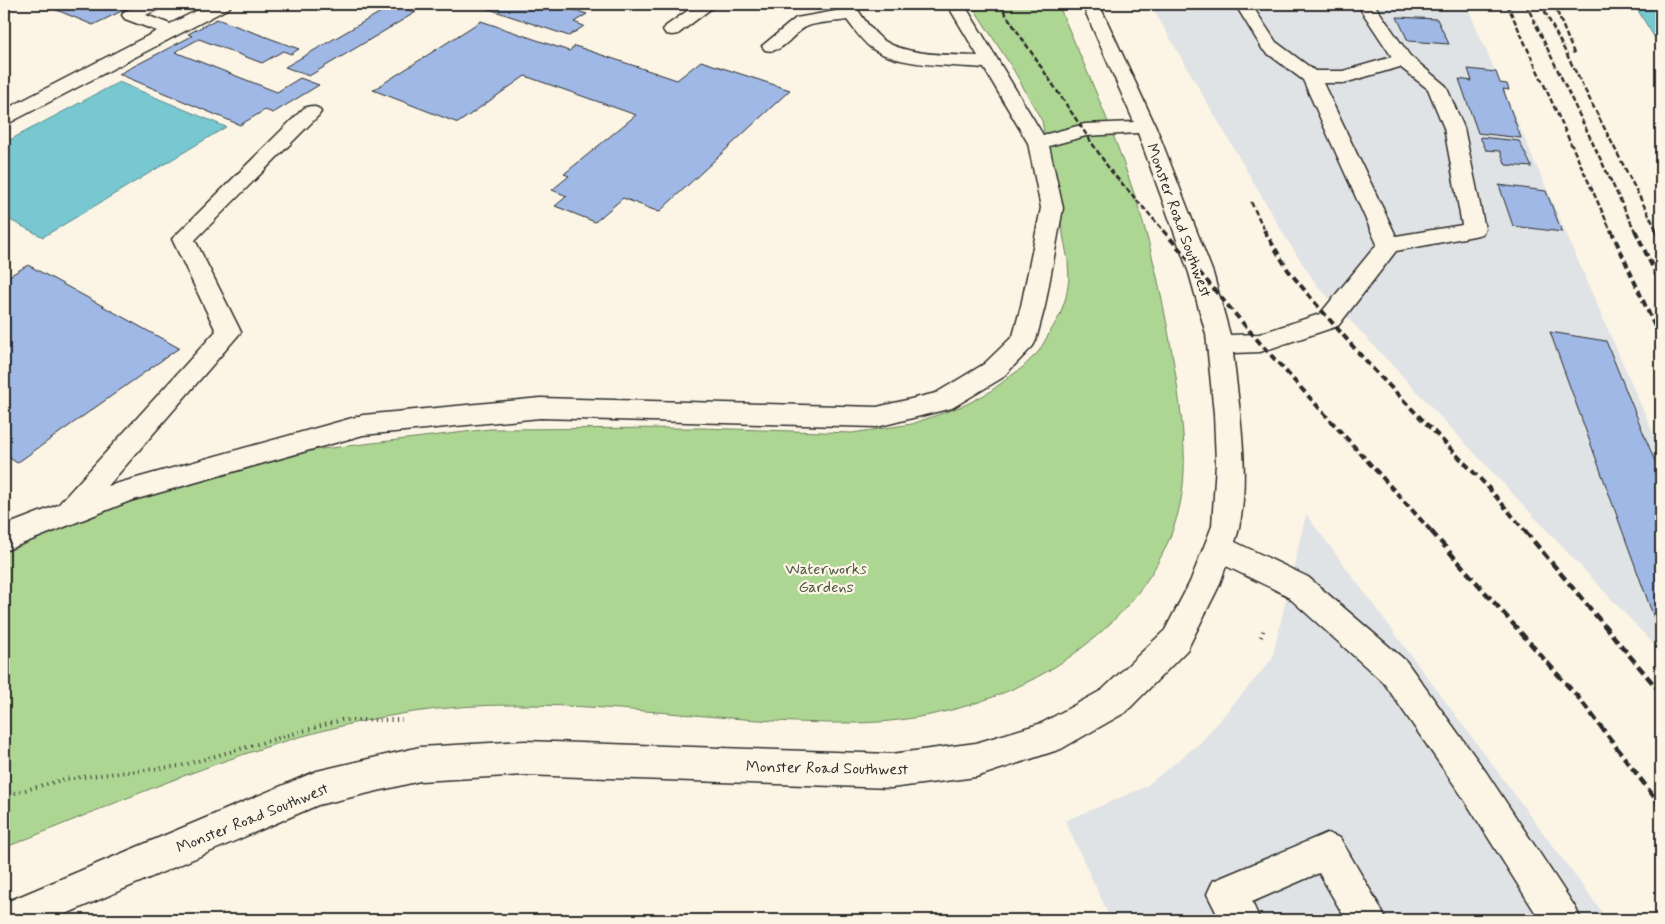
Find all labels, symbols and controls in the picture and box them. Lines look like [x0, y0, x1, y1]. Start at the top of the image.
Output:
street label: Monster Road Southwest [1141, 141, 1216, 300]
park label: Waterworks Gardens [785, 559, 867, 598]
street label: Monster Road Southwest [746, 757, 908, 780]
street label: Monster Road Southwest [173, 778, 332, 859]

